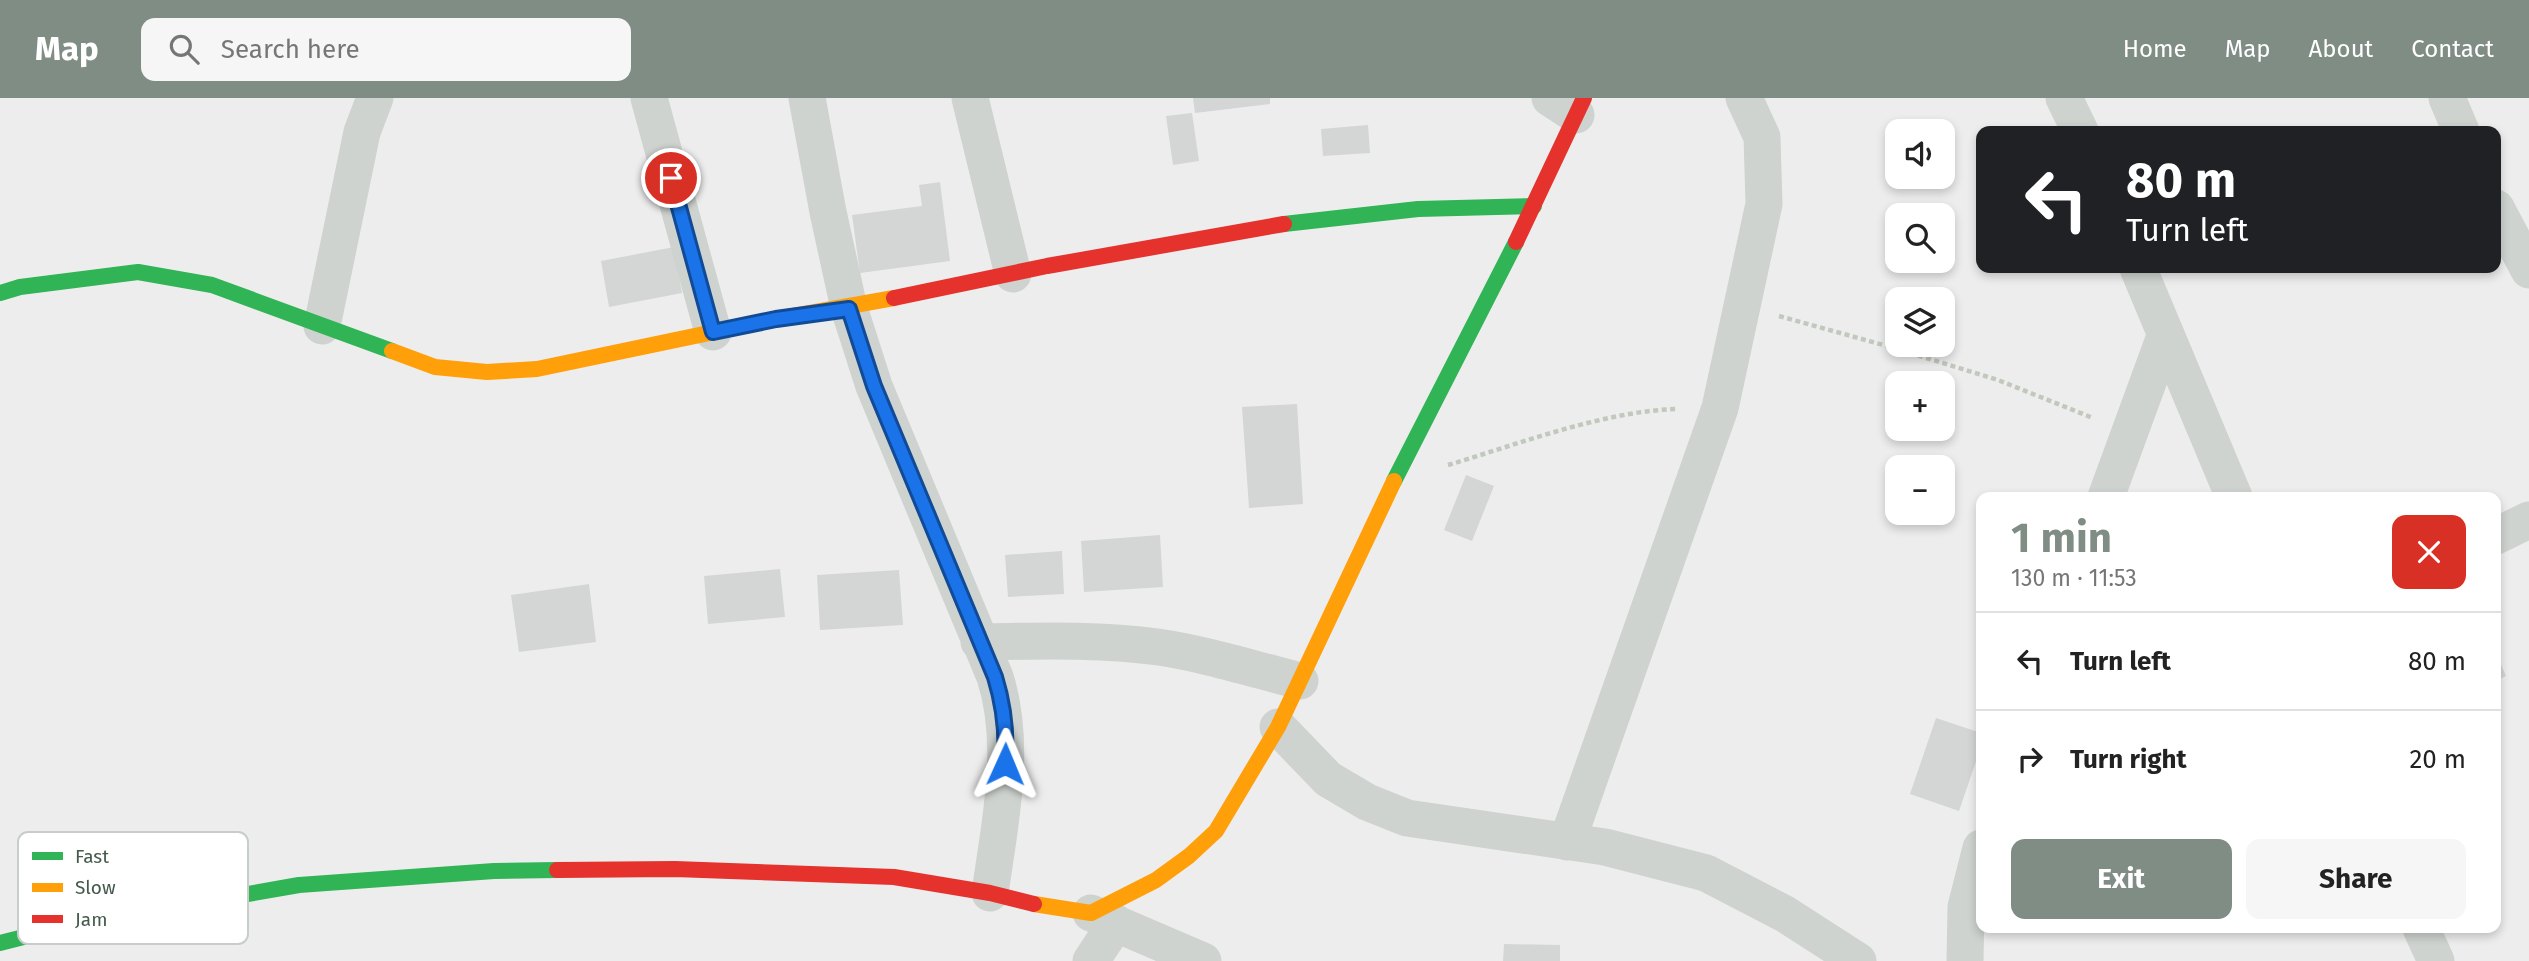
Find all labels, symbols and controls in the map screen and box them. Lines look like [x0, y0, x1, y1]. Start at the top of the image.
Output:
search box [141, 18, 631, 81]
text: Map [35, 29, 99, 69]
icon: search [165, 30, 203, 68]
text: Search here [221, 34, 360, 65]
text: Home [2123, 35, 2187, 63]
text: Map [2225, 35, 2271, 63]
text: About [2309, 35, 2373, 63]
text: Contact [2411, 35, 2494, 63]
map controls [1885, 119, 1955, 525]
button: sound [1885, 119, 1955, 189]
pin [641, 148, 701, 208]
text: 80 m [2126, 151, 2236, 210]
icon: left [2011, 154, 2102, 245]
icon: arrive [652, 159, 690, 197]
button: search [1885, 203, 1955, 273]
text: Turn left [2126, 211, 2248, 249]
button: layers [1885, 287, 1955, 357]
button: + [1885, 371, 1955, 441]
button: − [1885, 455, 1955, 525]
text: 1 min [2011, 513, 2112, 563]
button: close [2392, 515, 2466, 589]
text: 130 m · 11:53 [2011, 564, 2137, 592]
icon: left [2011, 642, 2049, 680]
text: Turn left [2070, 646, 2171, 677]
text: 80 m [2408, 646, 2466, 677]
position arrow [968, 727, 1042, 801]
icon: right [2011, 740, 2049, 778]
text: Turn right [2070, 744, 2187, 775]
text: 20 m [2409, 744, 2466, 775]
legend [18, 832, 248, 944]
button: Exit [2011, 839, 2232, 919]
button: Share [2246, 839, 2466, 919]
text: Fast [75, 845, 109, 868]
text: Slow [75, 876, 116, 899]
text: Jam [75, 908, 107, 931]

